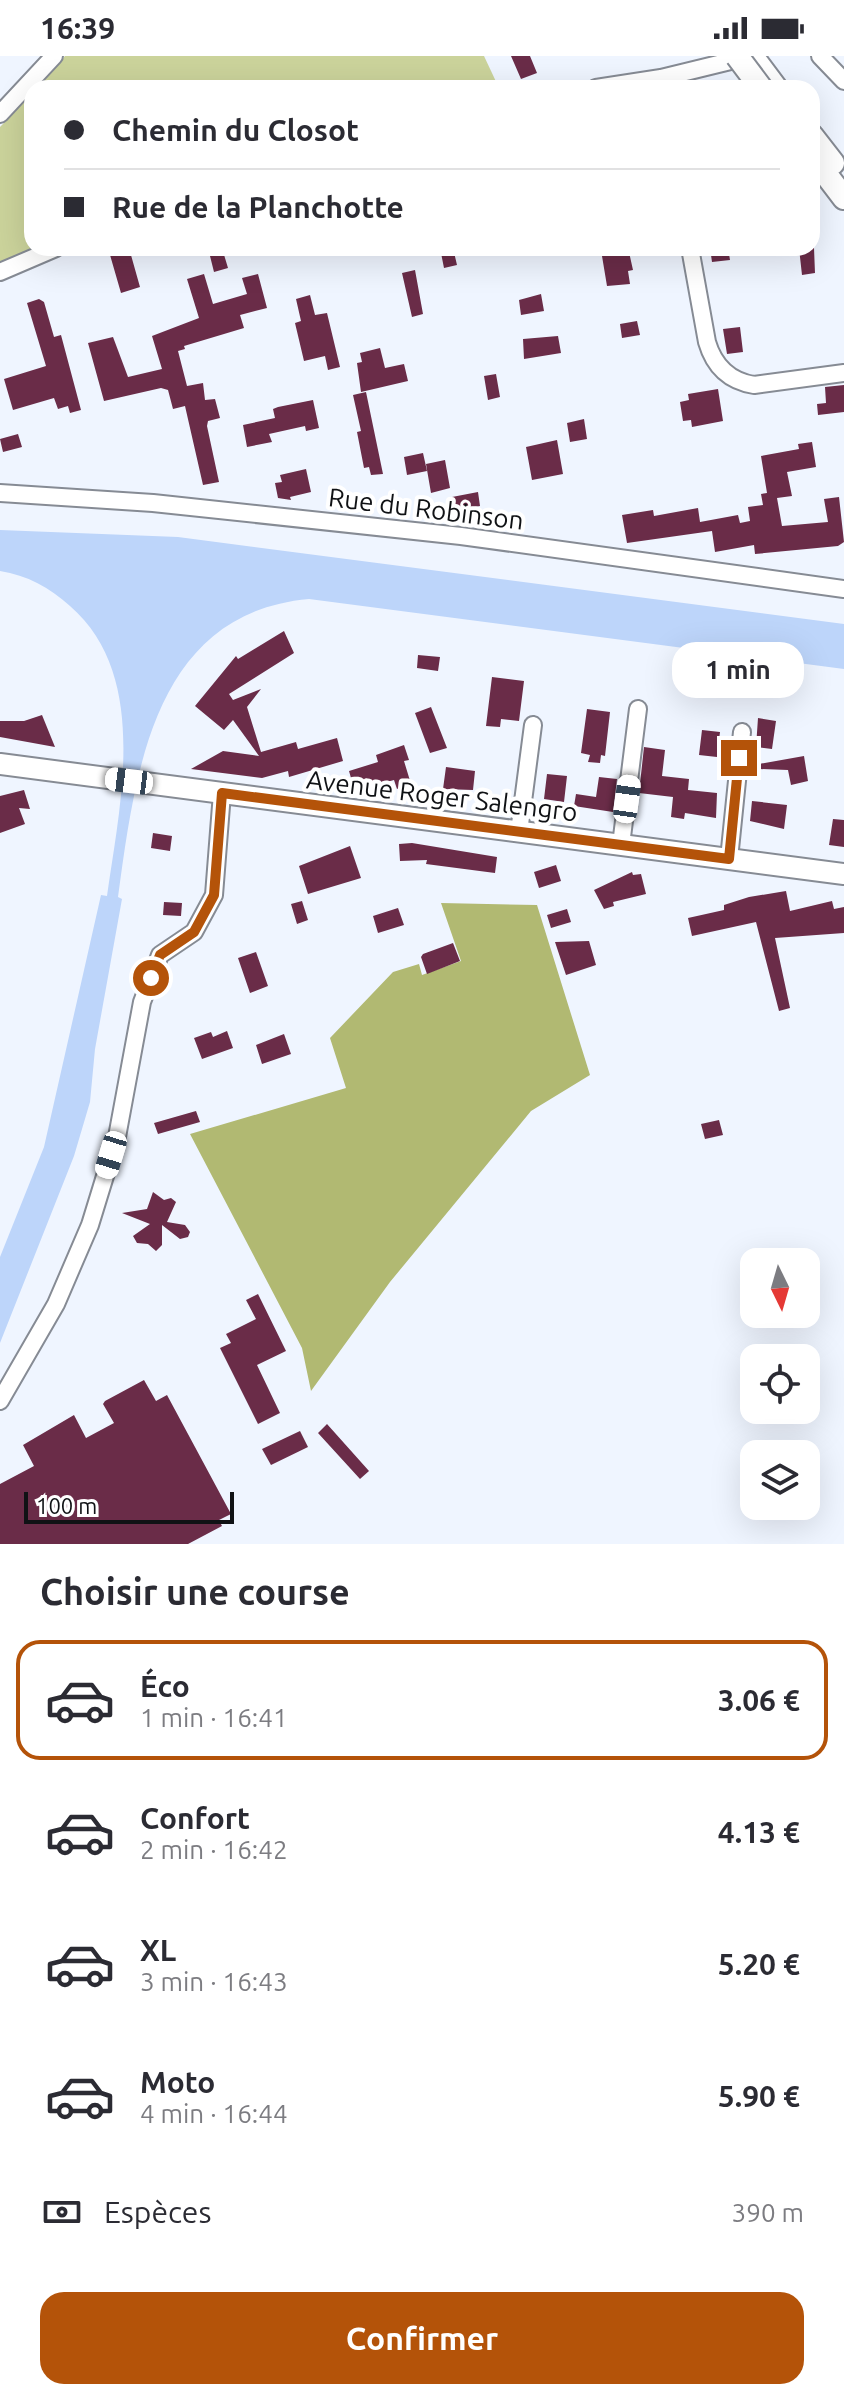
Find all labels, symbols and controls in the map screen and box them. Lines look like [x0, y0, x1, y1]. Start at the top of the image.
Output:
text: 16:39 [40, 11, 115, 45]
text: Chemin du Closot [112, 113, 359, 147]
text: Rue de la Planchotte [112, 190, 404, 224]
street label: Rue du Robinson [327, 482, 525, 535]
callout: 1 min [673, 642, 805, 698]
text: 1 min [705, 655, 771, 684]
route end [721, 740, 757, 776]
street label: Avenue Roger Salengro [305, 764, 579, 827]
car [104, 766, 154, 796]
car [612, 774, 642, 824]
route start [133, 960, 169, 996]
car [93, 1129, 129, 1181]
north arrow [740, 1248, 820, 1328]
map controls [740, 1248, 820, 1520]
button: locate [740, 1344, 820, 1424]
button: layers [740, 1440, 820, 1520]
scale bar [24, 1488, 234, 1524]
text: 100 m [36, 1493, 97, 1518]
text: Choisir une course [40, 1571, 350, 1612]
icon: car [44, 1664, 116, 1736]
text: Éco [140, 1669, 190, 1703]
text: 3.06 € [718, 1683, 800, 1717]
text: 1 min · 16:41 [140, 1703, 288, 1732]
icon: car [44, 1796, 116, 1868]
text: Confort [140, 1801, 250, 1835]
text: 4.13 € [718, 1815, 800, 1849]
text: 2 min · 16:42 [140, 1835, 288, 1864]
icon: car [44, 1928, 116, 2000]
text: XL [140, 1933, 176, 1967]
text: 5.20 € [718, 1947, 800, 1981]
text: 3 min · 16:43 [140, 1967, 288, 1996]
icon: car [44, 2060, 116, 2132]
text: Moto [140, 2065, 215, 2099]
text: 5.90 € [718, 2079, 800, 2113]
text: 4 min · 16:44 [140, 2099, 288, 2128]
icon: cash [40, 2190, 84, 2234]
text: Espèces [104, 2195, 211, 2229]
text: 390 m [732, 2198, 804, 2227]
button: Confirmer [40, 2292, 804, 2384]

